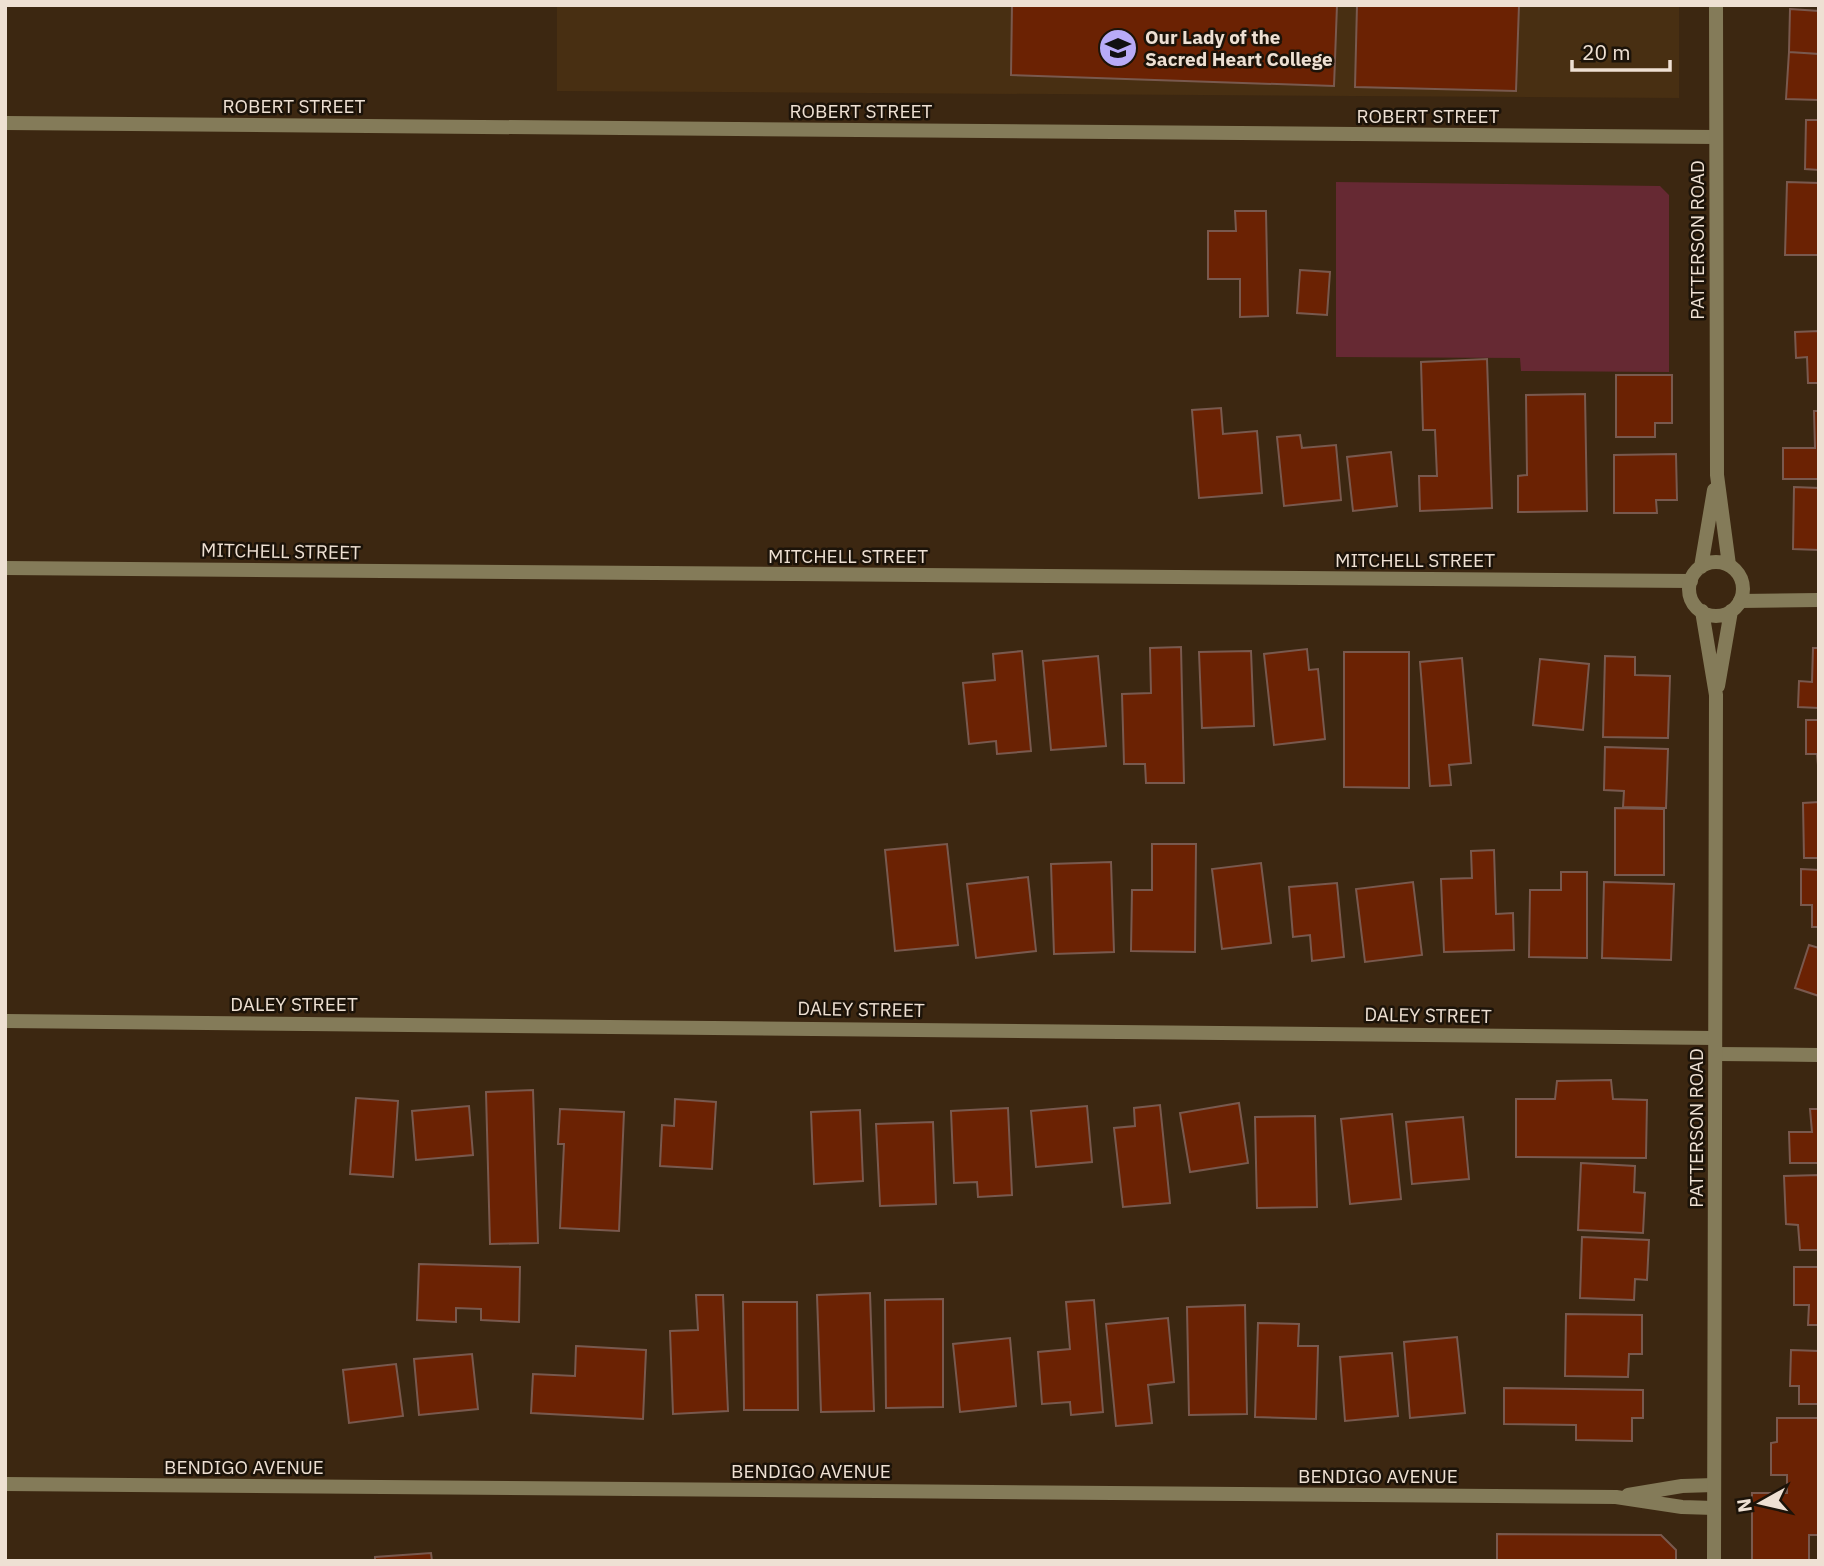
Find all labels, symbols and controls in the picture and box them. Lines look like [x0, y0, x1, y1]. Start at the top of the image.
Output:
place label: Our Lady of the Sacred Heart College [1145, 25, 1333, 71]
school or university icon: Our Lady of the Sacred Heart College [1097, 27, 1139, 69]
scale bar [1572, 28, 1670, 72]
text: 20 m [1582, 38, 1631, 66]
street label: ROBERT STREET [223, 94, 366, 118]
street label: ROBERT STREET [790, 99, 933, 123]
street label: ROBERT STREET [1357, 104, 1500, 128]
street label: PATTERSON ROAD [1685, 160, 1709, 320]
street label: MITCHELL STREET [201, 538, 361, 564]
street label: MITCHELL STREET [768, 544, 928, 568]
street label: MITCHELL STREET [1335, 548, 1495, 572]
street label: DALEY STREET [230, 992, 358, 1016]
street label: DALEY STREET [797, 996, 925, 1022]
street label: DALEY STREET [1364, 1002, 1492, 1028]
street label: PATTERSON ROAD [1684, 1048, 1708, 1208]
street label: BENDIGO AVENUE [164, 1455, 324, 1479]
street label: BENDIGO AVENUE [731, 1459, 891, 1483]
street label: BENDIGO AVENUE [1298, 1464, 1458, 1488]
north arrow [1726, 1468, 1796, 1538]
text: N [1731, 1497, 1757, 1514]

